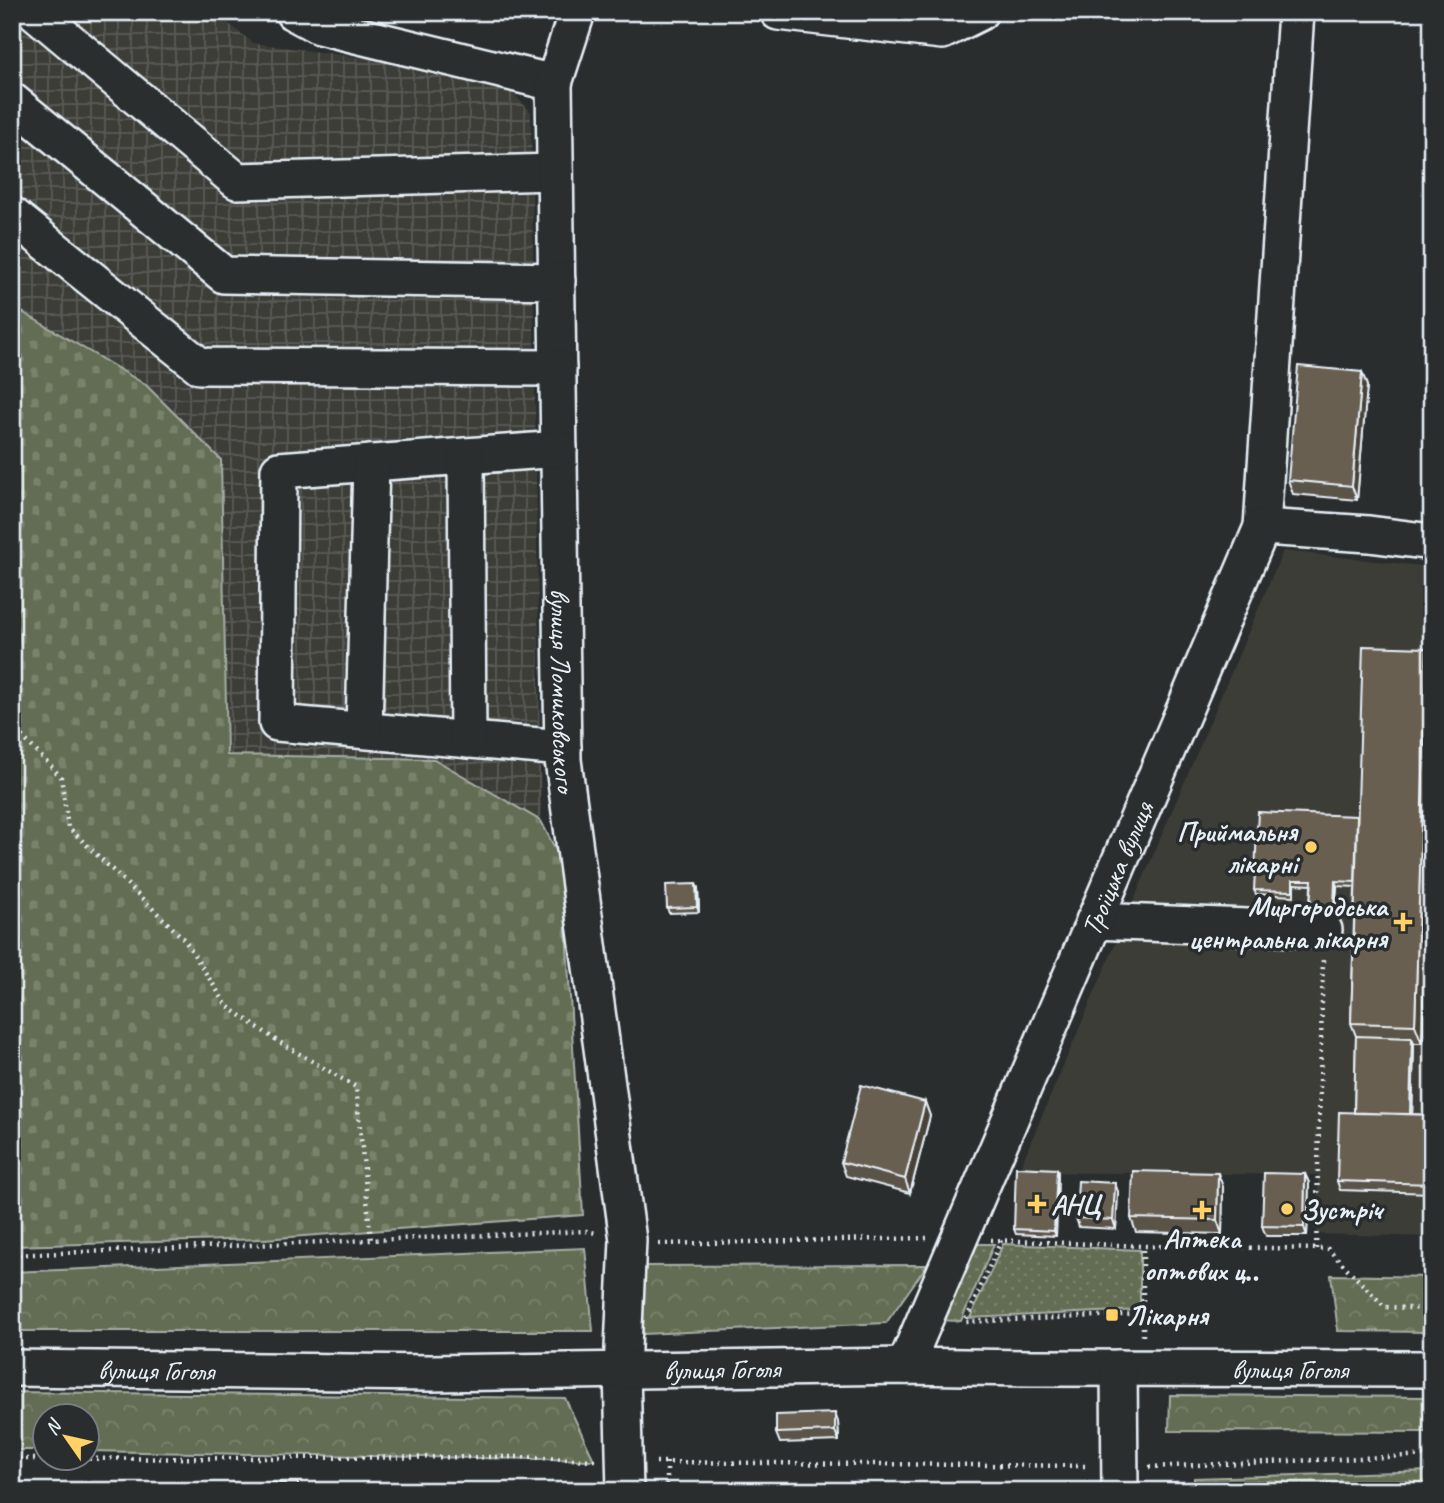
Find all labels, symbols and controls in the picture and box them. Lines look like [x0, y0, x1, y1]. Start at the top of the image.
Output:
street label: вулиця Ломиковського [543, 588, 585, 798]
street label: Троїцька вулиця [1073, 795, 1162, 941]
place label: Приймальня лікарні [1177, 814, 1301, 881]
marker: Приймальня лікарні [1303, 839, 1319, 855]
place label: Миргородська центральна лікарня [1189, 889, 1389, 956]
marker: Миргородська центральна лікарня [1393, 912, 1413, 932]
place label: АНЦ [1051, 1187, 1103, 1222]
place label: Зустріч [1301, 1192, 1385, 1227]
marker: АНЦ [1029, 1196, 1045, 1212]
marker: Зустріч [1279, 1201, 1295, 1217]
marker: Аптека оптових ц‥ [1194, 1202, 1210, 1218]
place label: Аптека оптових ц‥ [1144, 1221, 1260, 1288]
place label: Лікарня [1126, 1298, 1210, 1333]
marker: Лікарня [1104, 1307, 1120, 1323]
street label: вулиця Гоголя [663, 1351, 783, 1388]
street label: вулиця Гоголя [98, 1352, 217, 1388]
street label: вулиця Гоголя [1232, 1352, 1351, 1387]
north arrow [32, 1402, 102, 1472]
text: N [39, 1414, 68, 1440]

